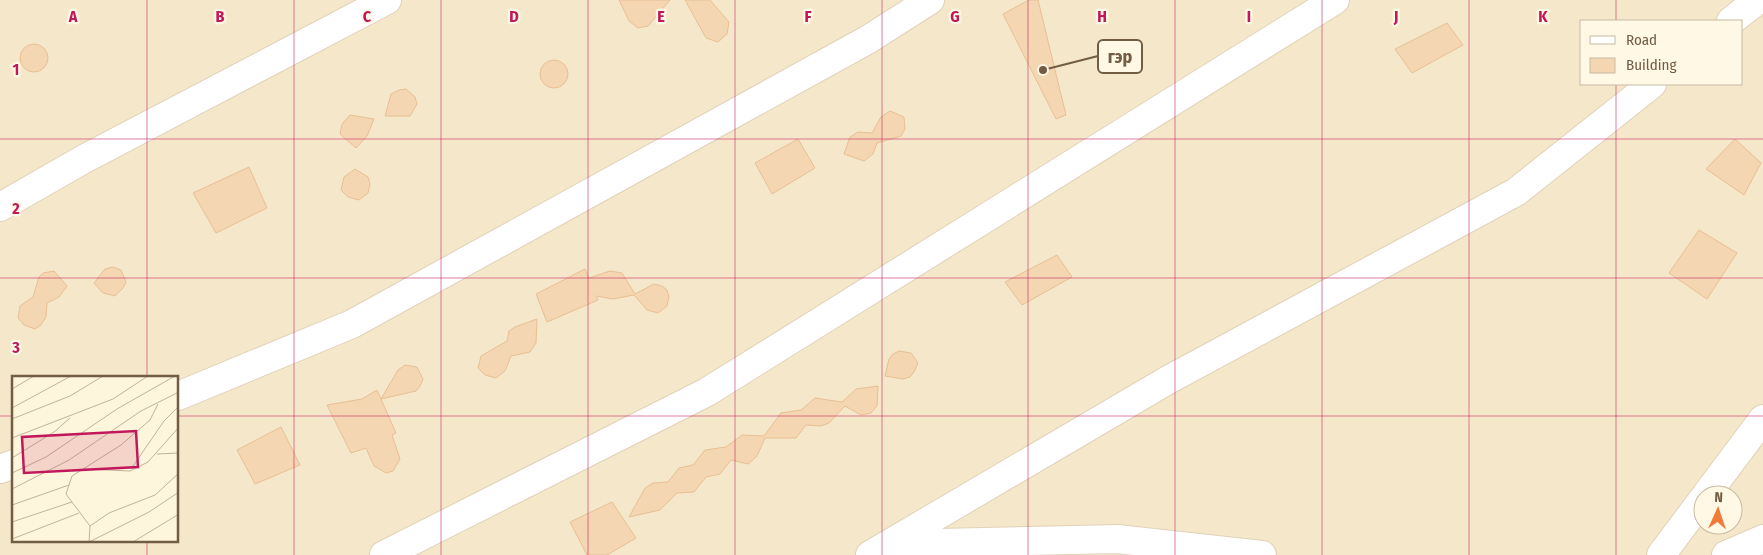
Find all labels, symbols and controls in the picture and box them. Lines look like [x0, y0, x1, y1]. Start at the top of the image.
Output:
text: A [68, 7, 78, 26]
text: B [216, 7, 225, 26]
text: C [363, 7, 372, 26]
text: D [509, 7, 519, 26]
text: E [657, 7, 665, 26]
text: F [804, 7, 812, 26]
text: G [950, 7, 960, 26]
text: H [1097, 7, 1107, 26]
text: I [1247, 7, 1251, 26]
text: J [1393, 7, 1398, 26]
text: K [1538, 7, 1548, 26]
legend [1580, 20, 1743, 85]
text: Road [1626, 31, 1657, 49]
callout: гэр [1098, 40, 1142, 73]
text: гэр [1108, 46, 1133, 68]
text: Building [1626, 56, 1677, 74]
text: 1 [13, 60, 19, 79]
text: 2 [11, 199, 20, 218]
text: 3 [11, 338, 20, 357]
inset map [12, 376, 179, 542]
north arrow [1693, 485, 1743, 535]
text: N [1714, 489, 1723, 506]

